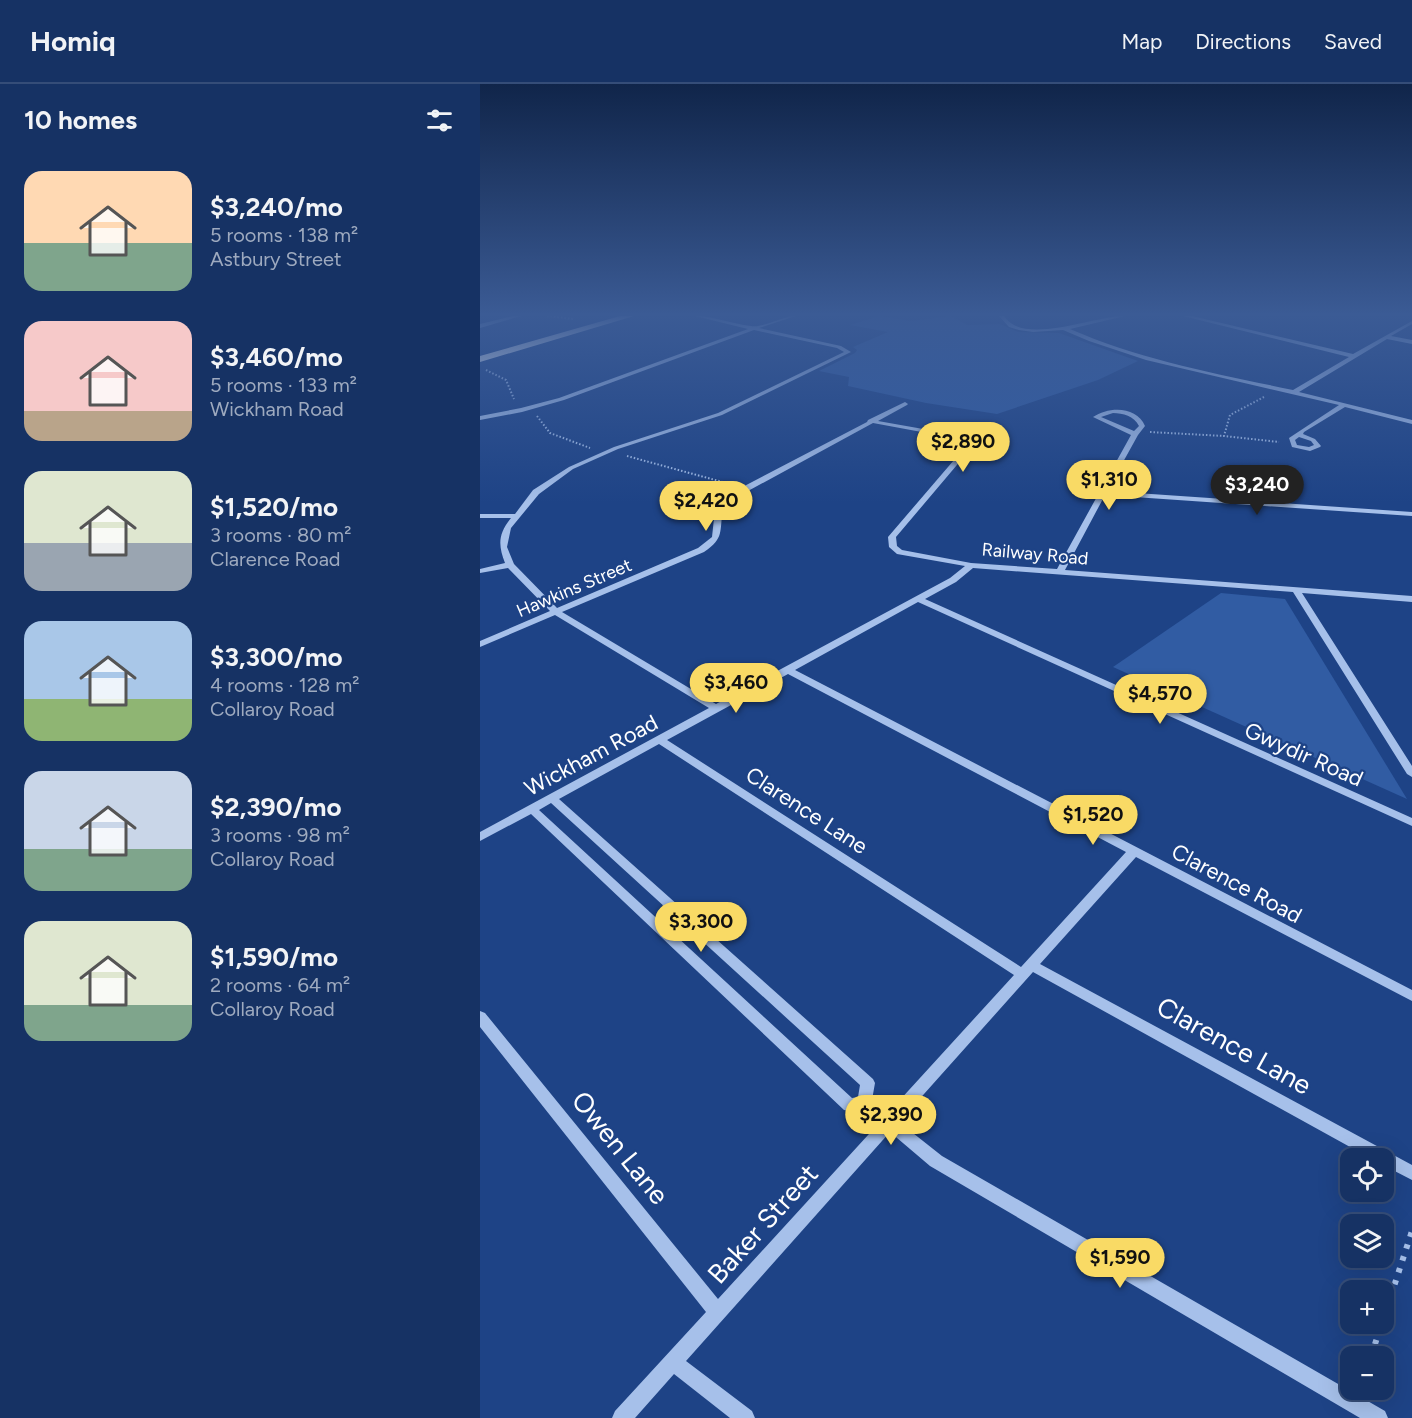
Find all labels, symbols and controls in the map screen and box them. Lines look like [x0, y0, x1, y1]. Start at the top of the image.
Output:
text: Homiq [30, 24, 116, 58]
text: Map [1121, 29, 1162, 54]
text: Directions [1195, 29, 1291, 54]
text: Saved [1324, 29, 1382, 54]
text: 10 homes [24, 104, 137, 136]
icon: filters [423, 104, 456, 137]
text: $3,240/mo [210, 191, 343, 223]
icon: home [72, 195, 144, 267]
text: 5 rooms · 138 m² [210, 223, 358, 247]
text: Astbury Street [210, 247, 342, 271]
text: $3,460/mo [210, 341, 343, 373]
icon: home [72, 345, 144, 417]
text: 5 rooms · 133 m² [210, 373, 357, 397]
text: Wickham Road [210, 397, 344, 421]
pin: $2,890 [914, 422, 1012, 473]
text: $2,890 [931, 429, 995, 453]
pin: $1,310 [1060, 460, 1158, 511]
pin: $3,240 [1208, 465, 1306, 516]
text: $1,310 [1080, 467, 1138, 491]
text: $3,240 [1225, 472, 1289, 496]
pin: $2,420 [657, 481, 755, 532]
text: $2,420 [674, 488, 739, 512]
text: $1,520/mo [210, 491, 338, 523]
icon: home [72, 495, 144, 567]
text: 3 rooms · 80 m² [210, 523, 351, 547]
street label: Railway Road [981, 538, 1089, 570]
text: Clarence Road [210, 547, 341, 571]
street label: Hawkins Street [513, 554, 635, 622]
text: $3,300/mo [210, 641, 343, 673]
icon: home [72, 645, 144, 717]
pin: $3,460 [687, 663, 785, 714]
text: $3,460 [704, 670, 768, 694]
text: 4 rooms · 128 m² [210, 673, 360, 697]
pin: $4,570 [1111, 674, 1209, 725]
text: $4,570 [1128, 681, 1192, 705]
text: Collaroy Road [210, 697, 335, 721]
street label: Wickham Road [520, 709, 663, 802]
street label: Gwydir Road [1240, 716, 1367, 793]
street label: Clarence Lane [741, 761, 873, 860]
text: $2,390/mo [210, 791, 342, 823]
icon: home [72, 795, 144, 867]
pin: $1,520 [1044, 795, 1142, 846]
text: $1,520 [1063, 802, 1123, 826]
text: 3 rooms · 98 m² [210, 823, 350, 847]
street label: Clarence Road [1167, 838, 1307, 929]
text: Collaroy Road [210, 847, 335, 871]
pin: $3,300 [652, 902, 750, 953]
text: $3,300 [669, 909, 733, 933]
text: $1,590/mo [210, 941, 338, 973]
icon: home [72, 945, 144, 1017]
text: 2 rooms · 64 m² [210, 973, 350, 997]
street label: Clarence Lane [1151, 989, 1317, 1102]
text: Collaroy Road [210, 997, 335, 1021]
street label: Owen Lane [565, 1084, 676, 1211]
pin: $2,390 [842, 1095, 940, 1146]
text: $2,390 [859, 1102, 923, 1126]
map controls [1340, 1148, 1394, 1400]
button: locate [1340, 1148, 1394, 1202]
street label: Baker Street [700, 1157, 825, 1290]
button: layers [1340, 1214, 1394, 1268]
pin: $1,590 [1071, 1238, 1169, 1289]
text: $1,590 [1090, 1245, 1150, 1269]
button: + [1340, 1280, 1394, 1334]
button: − [1340, 1346, 1394, 1400]

